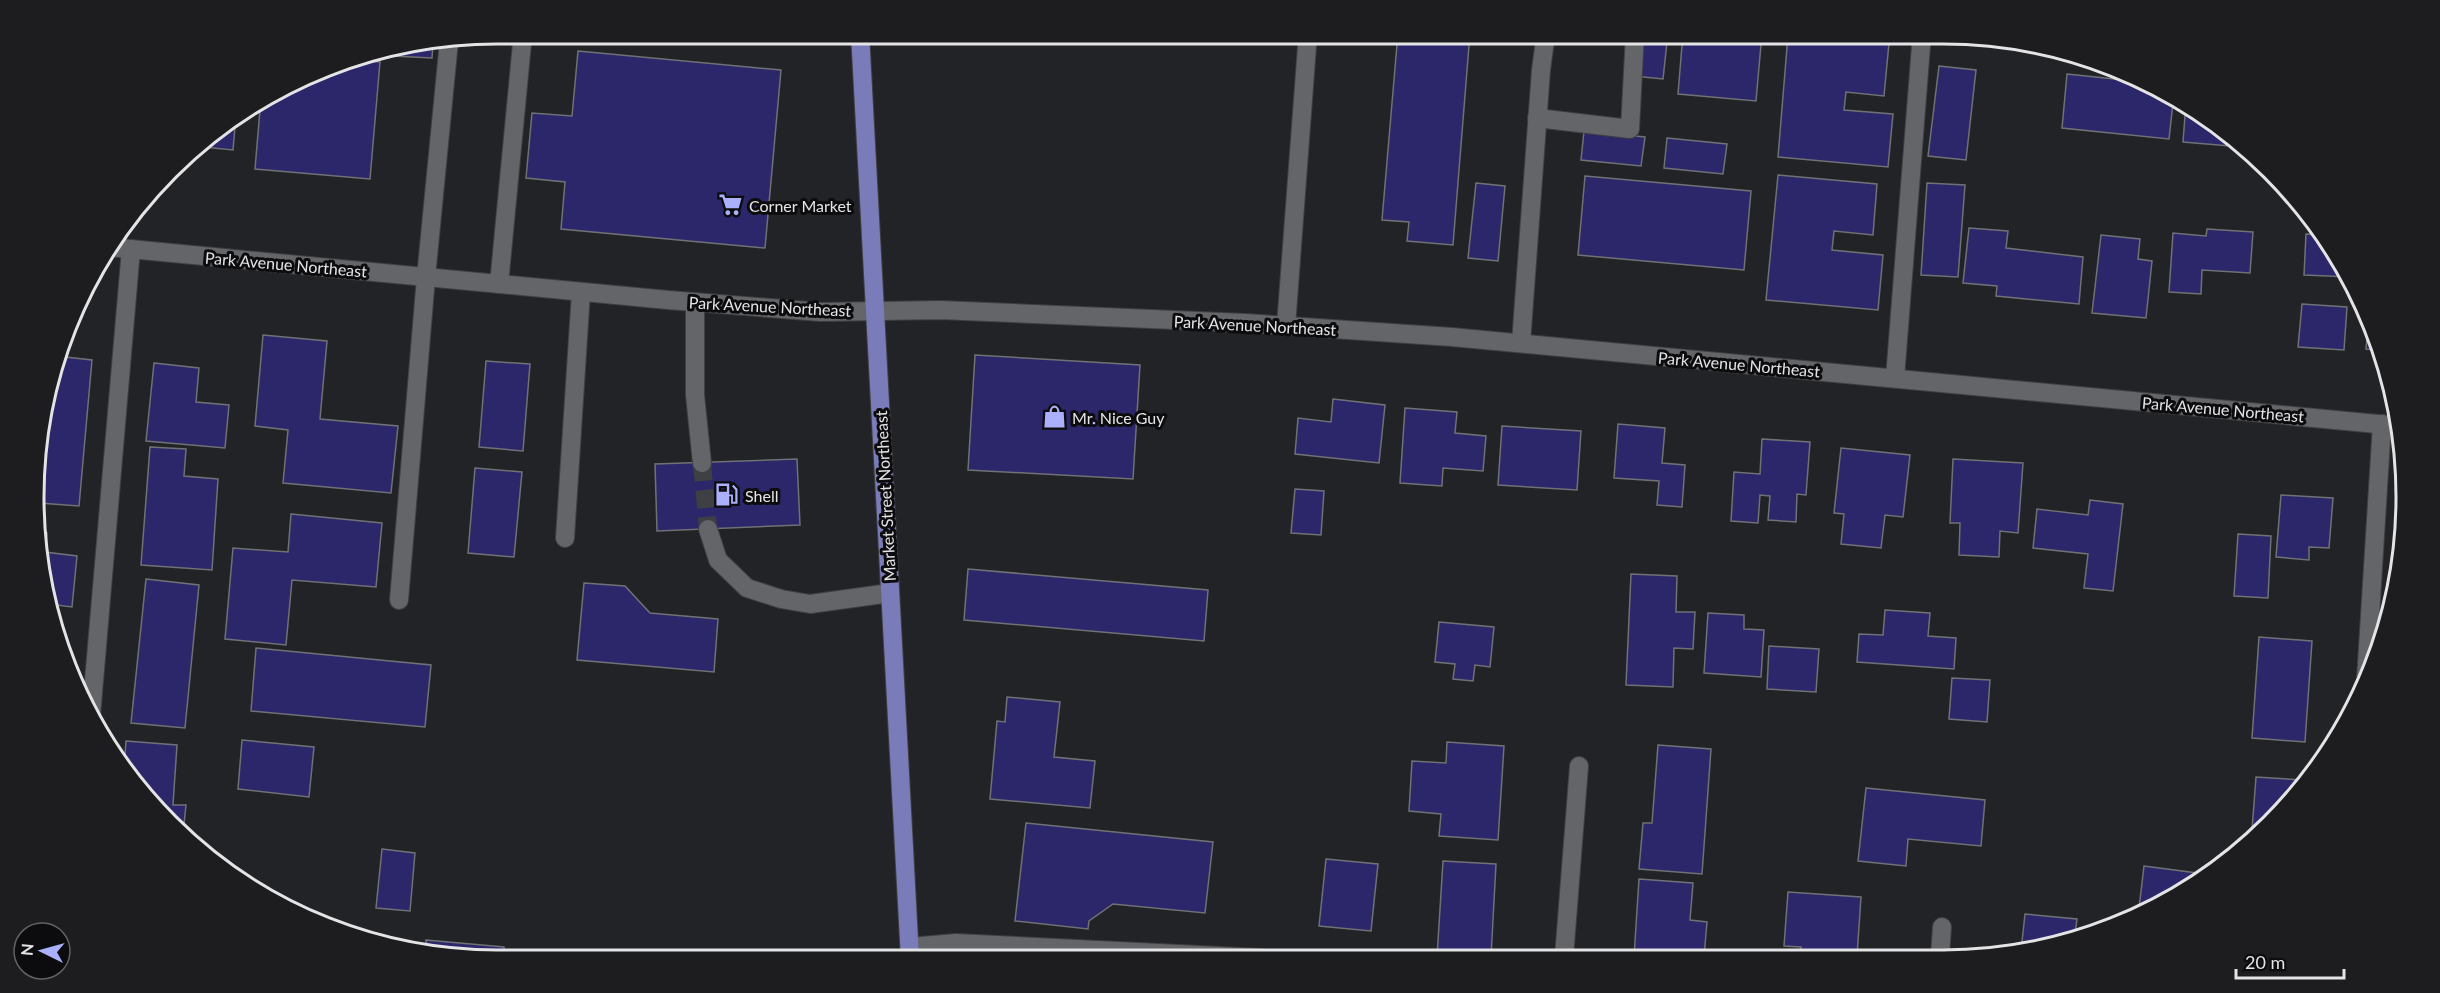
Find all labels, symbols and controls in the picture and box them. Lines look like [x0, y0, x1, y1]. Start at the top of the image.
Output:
supermarket icon: Corner Market [718, 192, 744, 218]
place label: Corner Market [749, 196, 852, 215]
street label: Park Avenue Northeast [204, 247, 368, 281]
street label: Park Avenue Northeast [688, 292, 852, 320]
street label: Park Avenue Northeast [1173, 311, 1337, 339]
street label: Park Avenue Northeast [1657, 347, 1821, 381]
street label: Park Avenue Northeast [2141, 392, 2305, 426]
shop icon: Mr. Nice Guy [1041, 404, 1067, 430]
place label: Mr. Nice Guy [1072, 408, 1165, 427]
street label: Market Street Northeast [871, 410, 899, 582]
fuel station icon: Shell [714, 482, 740, 508]
place label: Shell [745, 486, 778, 505]
north arrow [12, 921, 72, 981]
scale bar [2236, 942, 2344, 980]
text: N [17, 943, 37, 957]
text: 20 m [2245, 951, 2285, 973]

